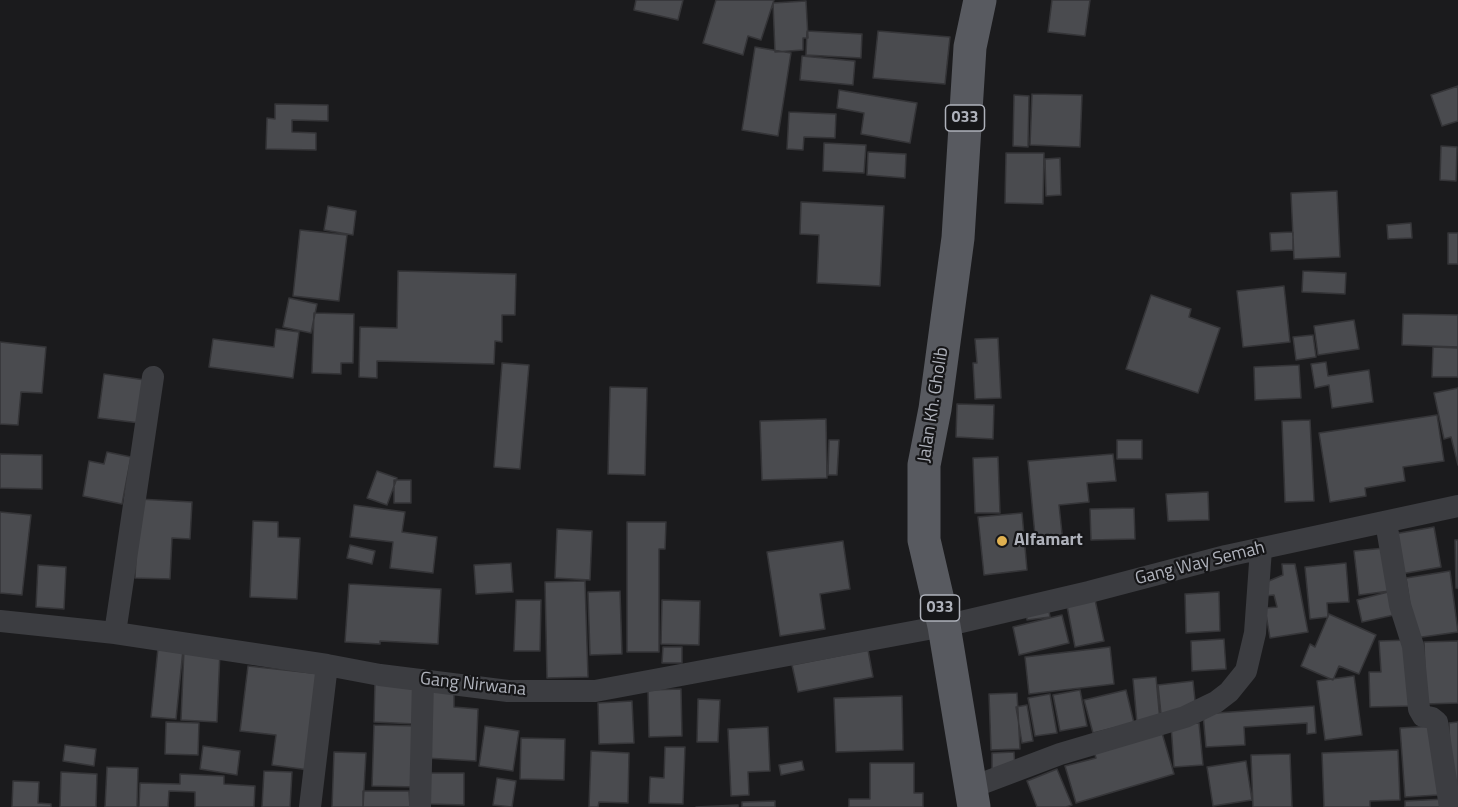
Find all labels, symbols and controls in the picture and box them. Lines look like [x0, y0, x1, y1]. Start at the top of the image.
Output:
road number: 033 [946, 105, 984, 131]
street label: Jalan Kh. Gholib [914, 346, 954, 464]
place label: Alfamart [1014, 530, 1083, 552]
marker: Alfamart [995, 534, 1009, 548]
street label: Gang Way Semah [1133, 537, 1267, 591]
road number: 033 [920, 595, 960, 621]
street label: Gang Nirwana [419, 669, 527, 701]

